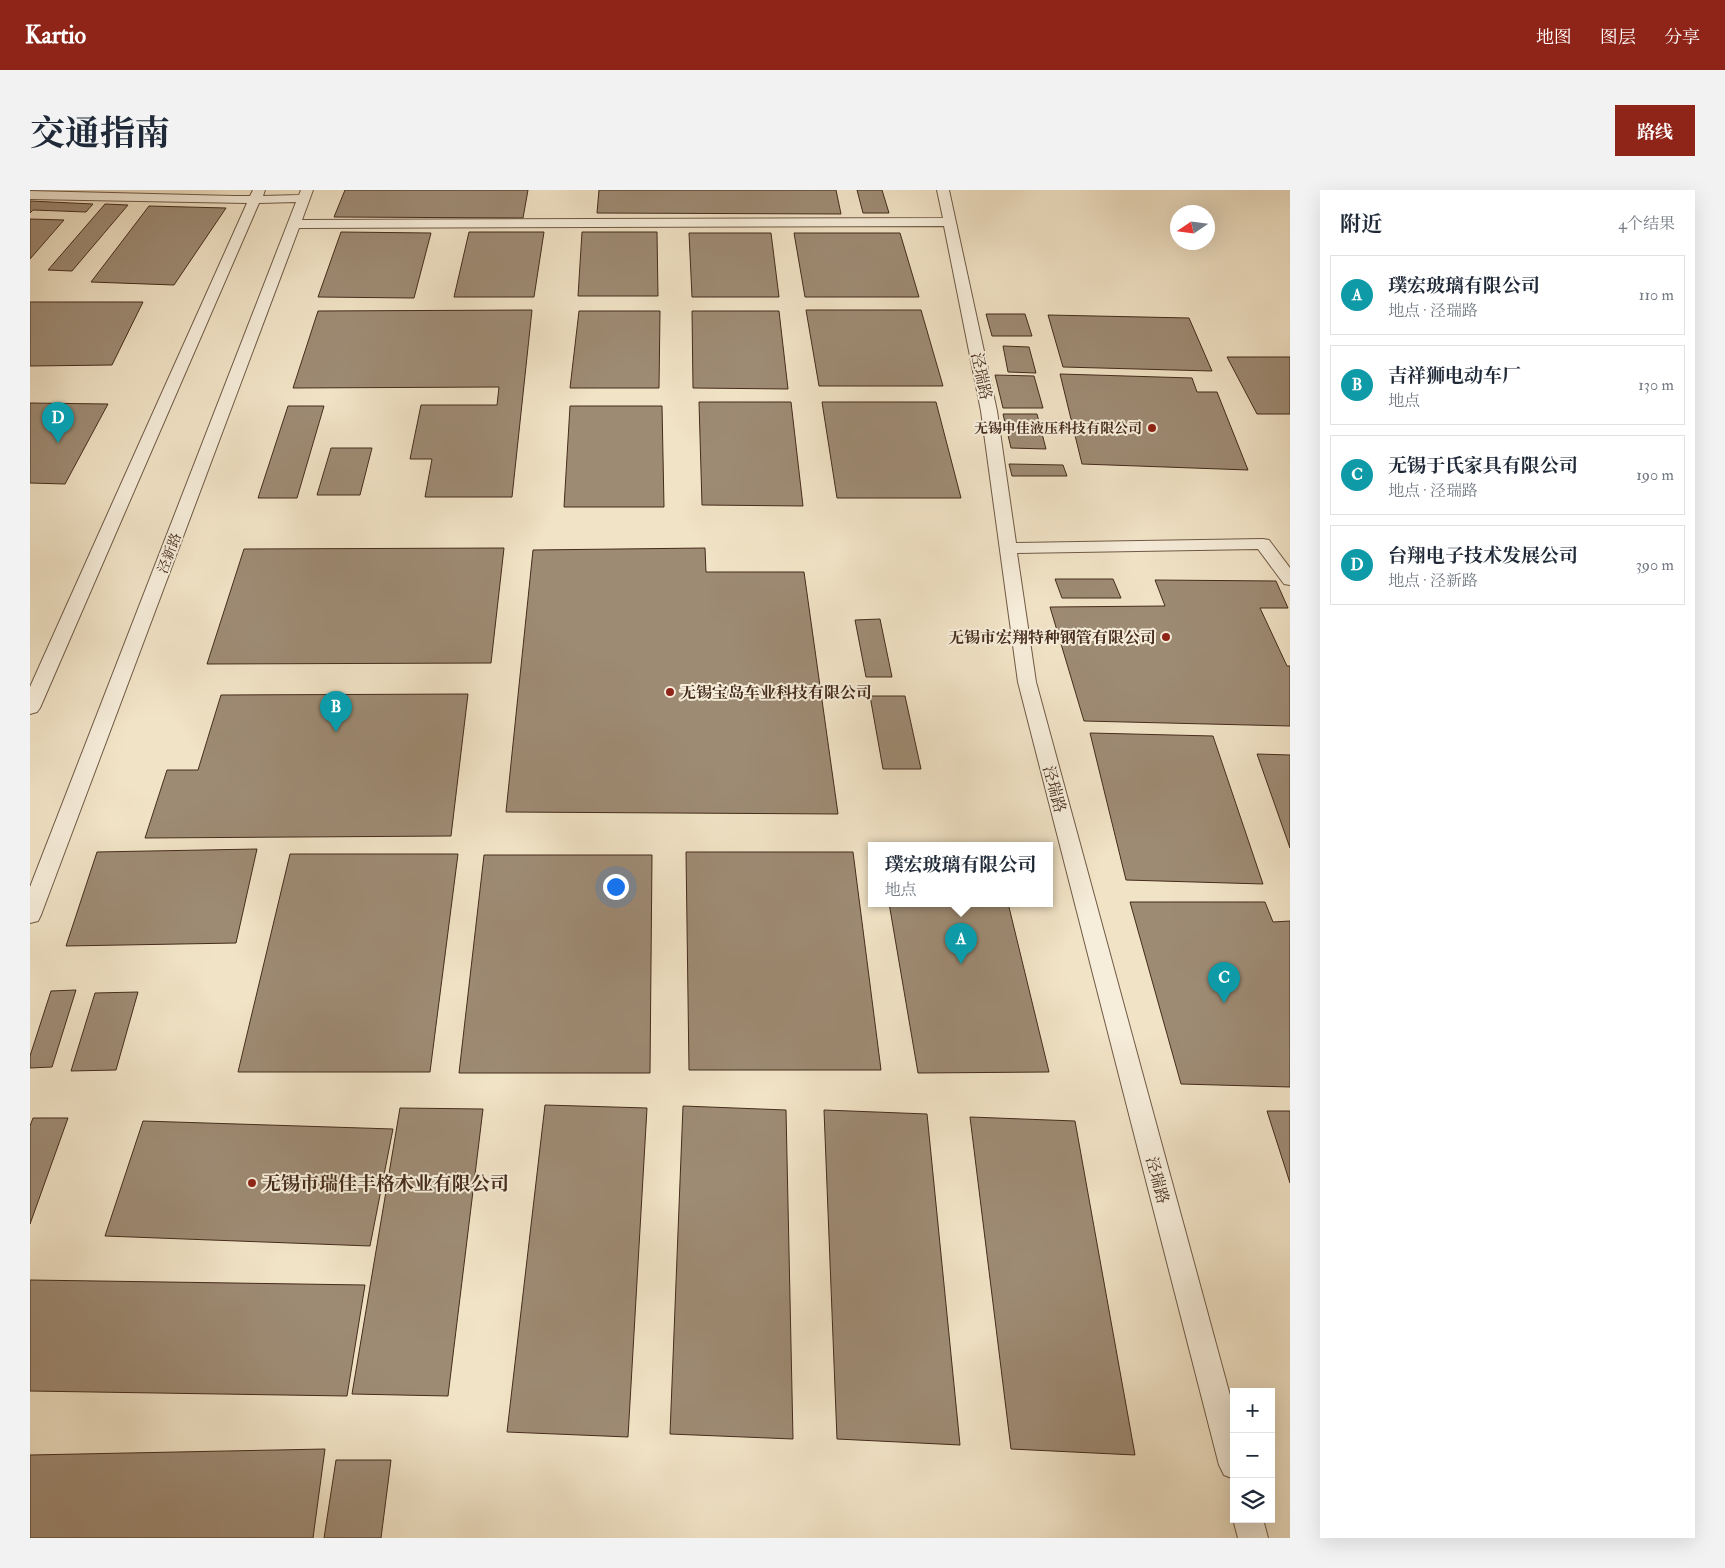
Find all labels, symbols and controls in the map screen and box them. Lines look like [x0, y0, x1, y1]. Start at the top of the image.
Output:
text: Kartio [25, 20, 86, 51]
text: 地图 [1536, 26, 1572, 49]
text: 图层 [1600, 26, 1636, 49]
text: 分享 [1664, 26, 1700, 49]
button: 路线 [1615, 105, 1695, 156]
text: 交通指南 [30, 112, 170, 156]
north arrow [1170, 205, 1215, 250]
text: 附近 [1340, 211, 1382, 238]
text: 4个结果 [1618, 214, 1675, 234]
text: 璞宏玻璃有限公司 [1388, 274, 1540, 298]
text: A [1352, 285, 1362, 305]
text: 110 m [1639, 285, 1674, 305]
text: 地点 · 泾瑞路 [1388, 301, 1478, 321]
street label: 泾瑞路 [966, 351, 996, 402]
text: 吉祥狮电动车厂 [1388, 364, 1521, 388]
text: B [1352, 375, 1362, 395]
text: 130 m [1638, 375, 1674, 395]
text: 地点 [1388, 391, 1420, 411]
pin: D [42, 402, 74, 443]
place label: 无锡申佳液压科技有限公司 [974, 420, 1142, 437]
marker: 无锡申佳液压科技有限公司 [1146, 422, 1158, 434]
text: 无锡于氏家具有限公司 [1388, 454, 1578, 478]
text: C [1351, 465, 1363, 485]
text: 190 m [1636, 465, 1674, 485]
text: 地点 · 泾瑞路 [1388, 481, 1478, 501]
street label: 泾新路 [154, 531, 185, 576]
text: 台翔电子技术发展公司 [1388, 544, 1578, 568]
text: D [1350, 555, 1364, 575]
text: 390 m [1636, 555, 1674, 575]
text: 地点 · 泾新路 [1388, 571, 1478, 591]
place label: 无锡市宏翔特种钢管有限公司 [948, 628, 1156, 648]
marker: 无锡市宏翔特种钢管有限公司 [1160, 631, 1172, 643]
place label: 无锡宝岛车业科技有限公司 [680, 683, 872, 703]
marker: 无锡宝岛车业科技有限公司 [664, 686, 676, 698]
pin: B [320, 691, 352, 732]
street label: 泾瑞路 [1038, 763, 1070, 815]
popup [868, 842, 1053, 907]
text: 璞宏玻璃有限公司 [884, 853, 1037, 877]
your location [603, 874, 629, 900]
text: 地点 [884, 880, 917, 900]
pin: A [945, 923, 977, 964]
pin: C [1208, 962, 1240, 1003]
street label: 泾瑞路 [1141, 1154, 1173, 1206]
place label: 无锡市瑞佳丰格木业有限公司 [262, 1172, 509, 1196]
marker: 无锡市瑞佳丰格木业有限公司 [246, 1177, 258, 1189]
map controls [1230, 1388, 1275, 1523]
button: + [1230, 1388, 1275, 1433]
button: − [1230, 1433, 1275, 1478]
button: layers [1230, 1478, 1275, 1523]

